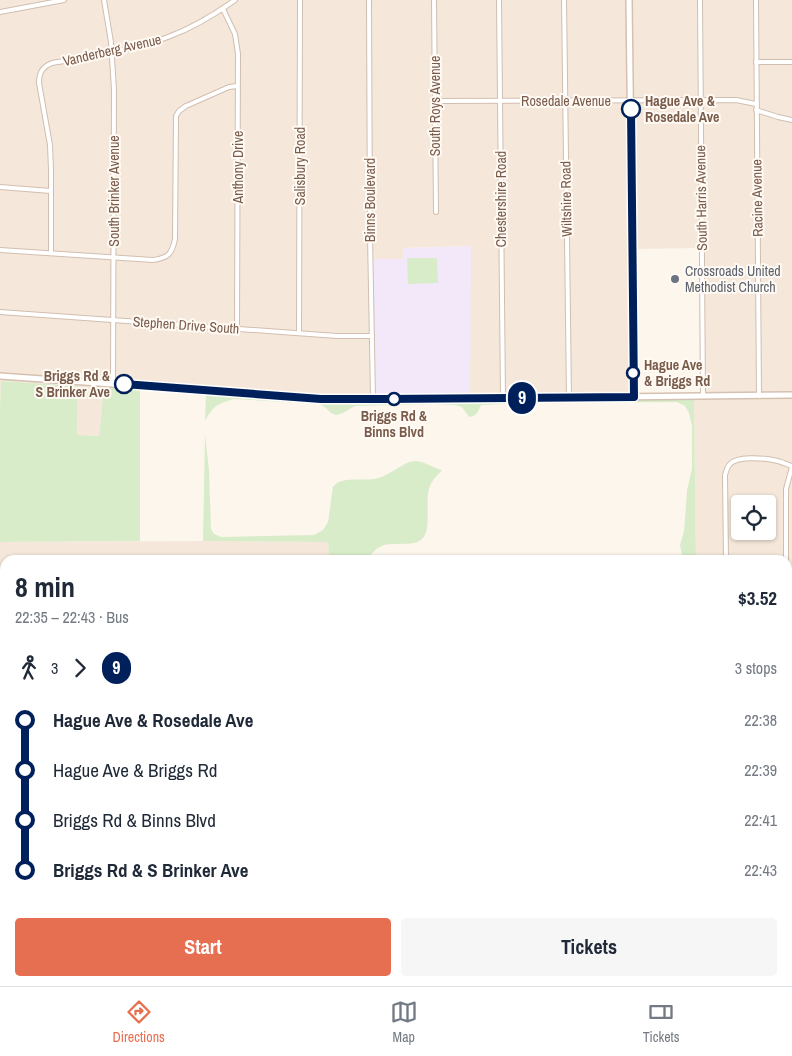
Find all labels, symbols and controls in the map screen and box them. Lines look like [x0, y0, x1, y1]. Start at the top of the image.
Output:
street label: Vanderberg Avenue [61, 30, 163, 70]
street label: South Roys Avenue [426, 56, 444, 156]
street label: Rosedale Avenue [521, 92, 611, 110]
place label: Hague Ave & Rosedale Ave [645, 92, 719, 126]
marker: Hague Ave & Rosedale Ave [621, 99, 641, 119]
street label: Salisbury Road [291, 127, 309, 205]
street label: Anthony Drive [229, 131, 247, 204]
street label: South Brinker Avenue [105, 135, 123, 247]
street label: South Harris Avenue [691, 145, 711, 251]
street label: Chestershire Road [492, 151, 510, 247]
street label: Binns Boulevard [361, 158, 379, 242]
street label: Racine Avenue [747, 159, 767, 237]
street label: Wiltshire Road [556, 161, 576, 237]
place label: Crossroads United Methodist Church [685, 262, 781, 296]
marker: Crossroads United Methodist Church [669, 273, 681, 285]
street label: Stephen Drive South [132, 312, 240, 338]
place label: Hague Ave & Briggs Rd [644, 356, 710, 390]
marker: Hague Ave & Briggs Rd [626, 366, 640, 380]
place label: Briggs Rd & S Brinker Ave [36, 367, 111, 401]
marker: Briggs Rd & S Brinker Ave [114, 374, 134, 394]
line badge: 9 [506, 382, 538, 414]
text: 9 [518, 385, 526, 410]
marker: Briggs Rd & Binns Blvd [387, 392, 401, 406]
place label: Briggs Rd & Binns Blvd [361, 407, 428, 441]
map controls [731, 495, 776, 540]
button: locate [731, 495, 776, 540]
text: 8 min [15, 568, 75, 606]
text: $3.52 [738, 585, 777, 611]
text: 22:35 – 22:43 · Bus [15, 606, 129, 628]
icon: walk [15, 654, 43, 682]
icon: forward [66, 654, 94, 682]
text: 9 [112, 655, 121, 680]
text: 3 [51, 657, 58, 679]
text: 3 stops [735, 657, 777, 679]
text: Hague Ave & Rosedale Ave [53, 707, 253, 733]
text: 22:38 [744, 709, 777, 731]
text: Hague Ave & Briggs Rd [53, 757, 217, 783]
text: 22:39 [744, 759, 777, 781]
text: Briggs Rd & Binns Blvd [53, 807, 216, 833]
text: 22:41 [744, 809, 777, 831]
text: Briggs Rd & S Brinker Ave [53, 857, 248, 883]
text: 22:43 [744, 859, 777, 881]
button: Start [15, 918, 391, 976]
button: Tickets [401, 918, 777, 976]
tab: Directions [112, 998, 165, 1046]
tab: Map [390, 998, 418, 1046]
tab: Tickets [643, 998, 680, 1046]

